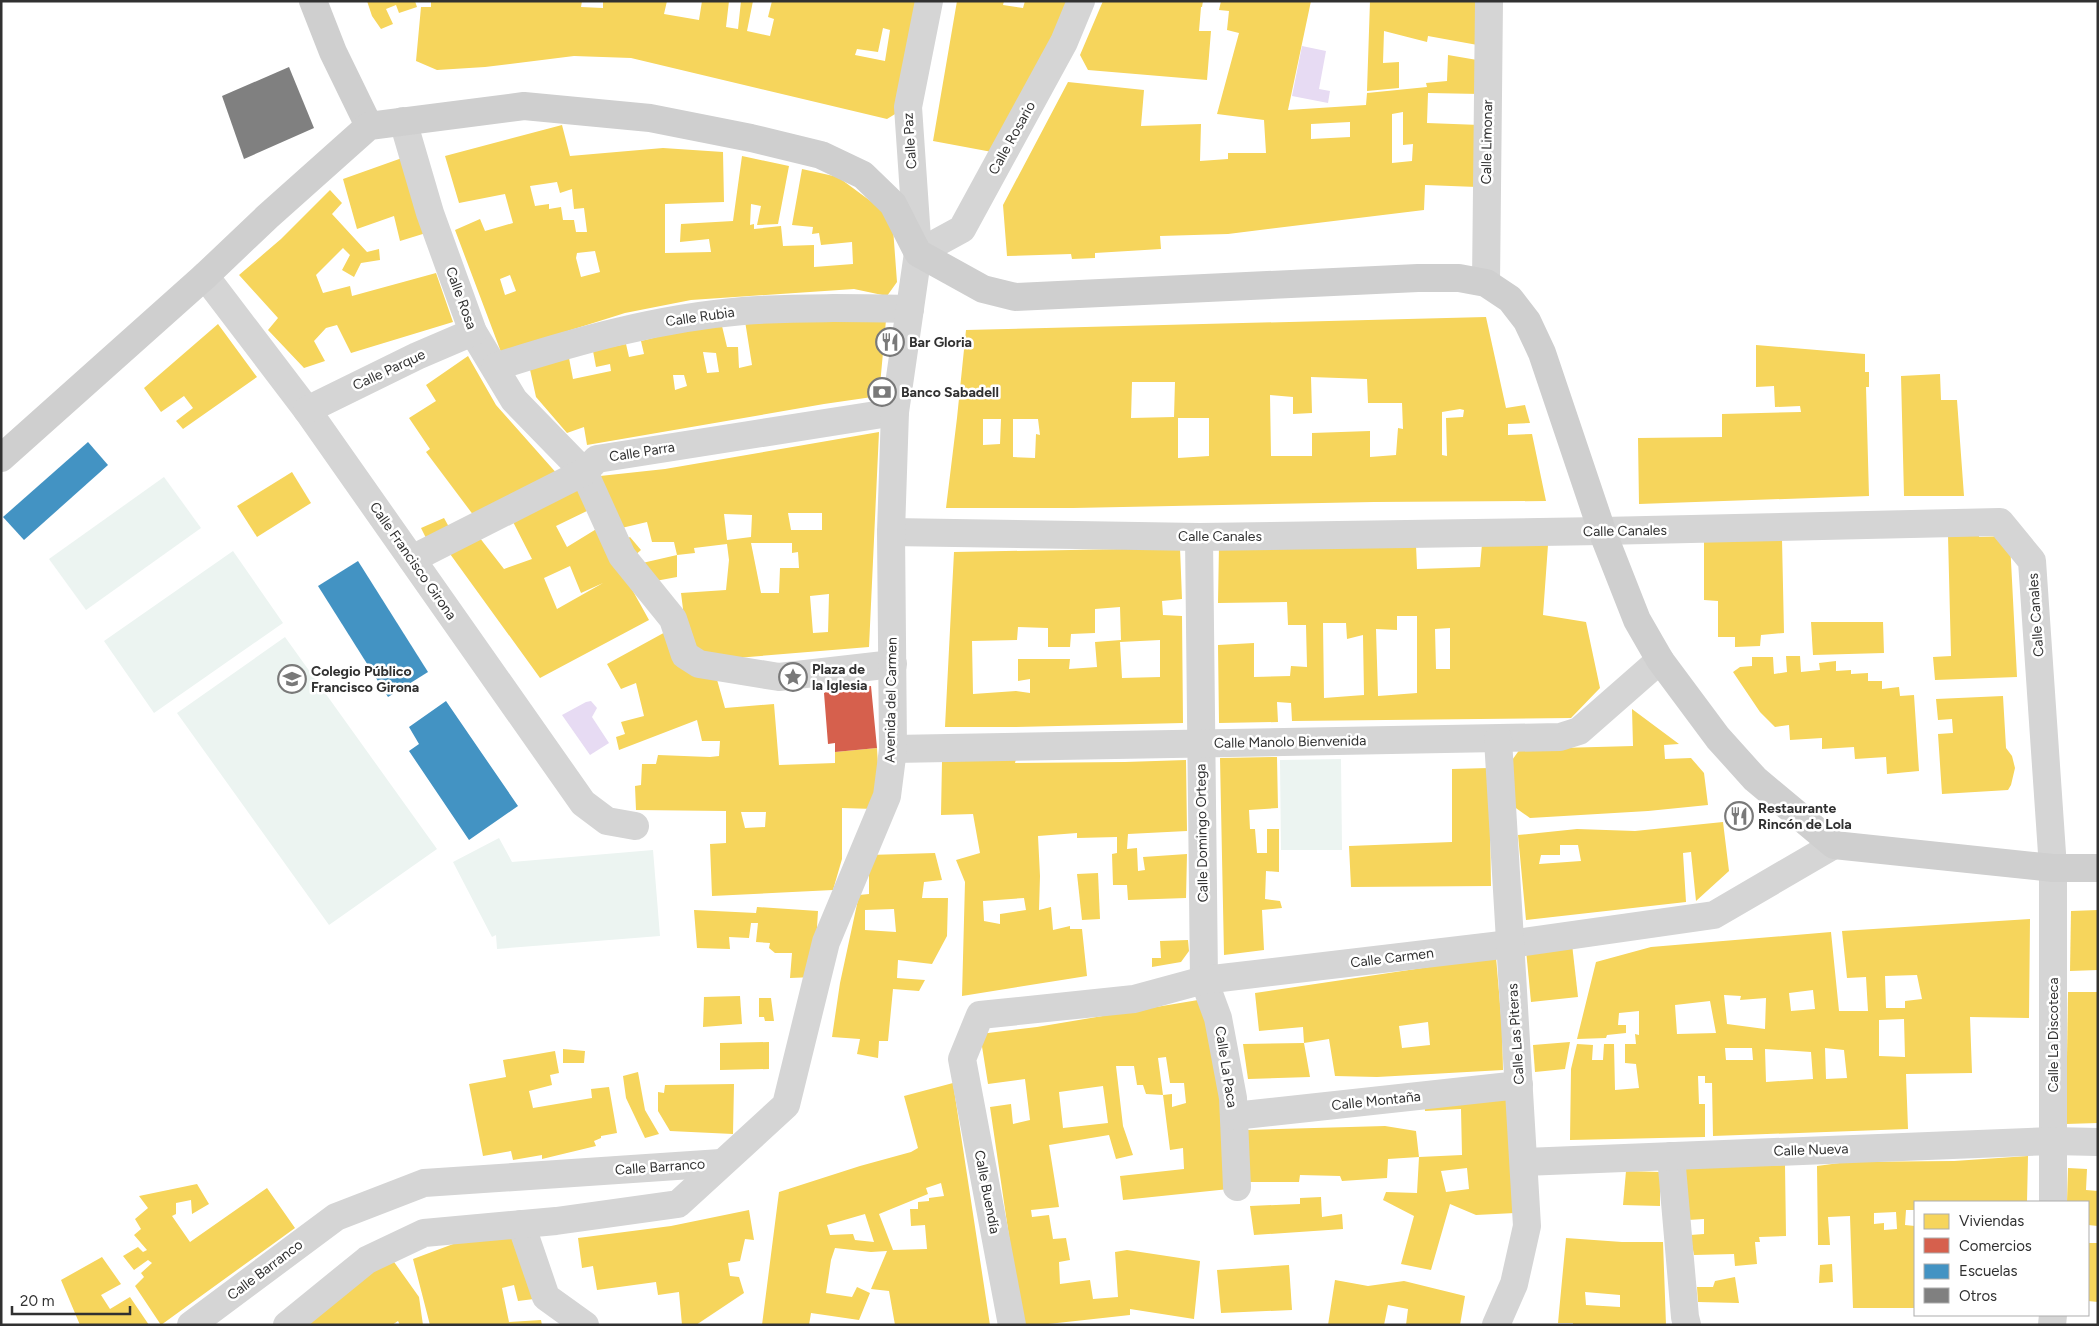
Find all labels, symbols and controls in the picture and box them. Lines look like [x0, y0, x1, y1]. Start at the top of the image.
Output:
street label: Calle Rosario [985, 98, 1039, 178]
street label: Calle Limonar [1478, 99, 1496, 185]
street label: Calle Paz [900, 112, 920, 170]
street label: Calle Rosa [442, 265, 480, 331]
street label: Calle Rubia [664, 304, 736, 330]
restaurant icon: Bar Gloria [875, 327, 905, 357]
place label: Bar Gloria [909, 334, 972, 351]
street label: Calle Parque [350, 346, 428, 394]
bank icon: Banco Sabadell [867, 377, 897, 407]
place label: Banco Sabadell [901, 384, 999, 401]
street label: Calle Parra [608, 438, 676, 466]
street label: Calle Francisco Girona [366, 499, 460, 623]
street label: Calle Canales [1583, 522, 1667, 540]
street label: Calle Canales [1178, 528, 1262, 545]
street label: Calle Canales [2025, 573, 2047, 657]
street label: Avenida del Carmen [881, 637, 901, 763]
place label: Plaza de la Iglesia [812, 661, 868, 694]
place icon: Plaza de la Iglesia [778, 662, 808, 692]
place label: Colegio Público Francisco Girona [311, 663, 419, 696]
school or university icon: Colegio Público Francisco Girona [277, 664, 307, 694]
street label: Calle Manolo Bienvenida [1214, 732, 1366, 752]
street label: Calle Domingo Ortega [1192, 763, 1212, 903]
place label: Restaurante Rincón de Lola [1758, 800, 1852, 833]
restaurant icon: Restaurante Rincón de Lola [1724, 801, 1754, 831]
street label: Calle Carmen [1349, 944, 1435, 972]
street label: Calle La Discoteca [2045, 977, 2062, 1093]
street label: Calle Las Piteras [1504, 983, 1528, 1085]
street label: Calle La Paca [1211, 1025, 1241, 1109]
street label: Calle Montaña [1331, 1088, 1421, 1114]
street label: Calle Nueva [1773, 1140, 1849, 1160]
street label: Calle Buendía [971, 1149, 1003, 1235]
street label: Calle Barranco [614, 1155, 706, 1179]
legend [1914, 1201, 2089, 1316]
text: Viviendas [1959, 1212, 2024, 1230]
street label: Calle Barranco [224, 1236, 306, 1304]
text: Comercios [1959, 1237, 2032, 1255]
text: Escuelas [1959, 1262, 2018, 1280]
scale bar [12, 1284, 130, 1316]
text: Otros [1959, 1287, 1997, 1305]
text: 20 m [20, 1292, 54, 1310]

